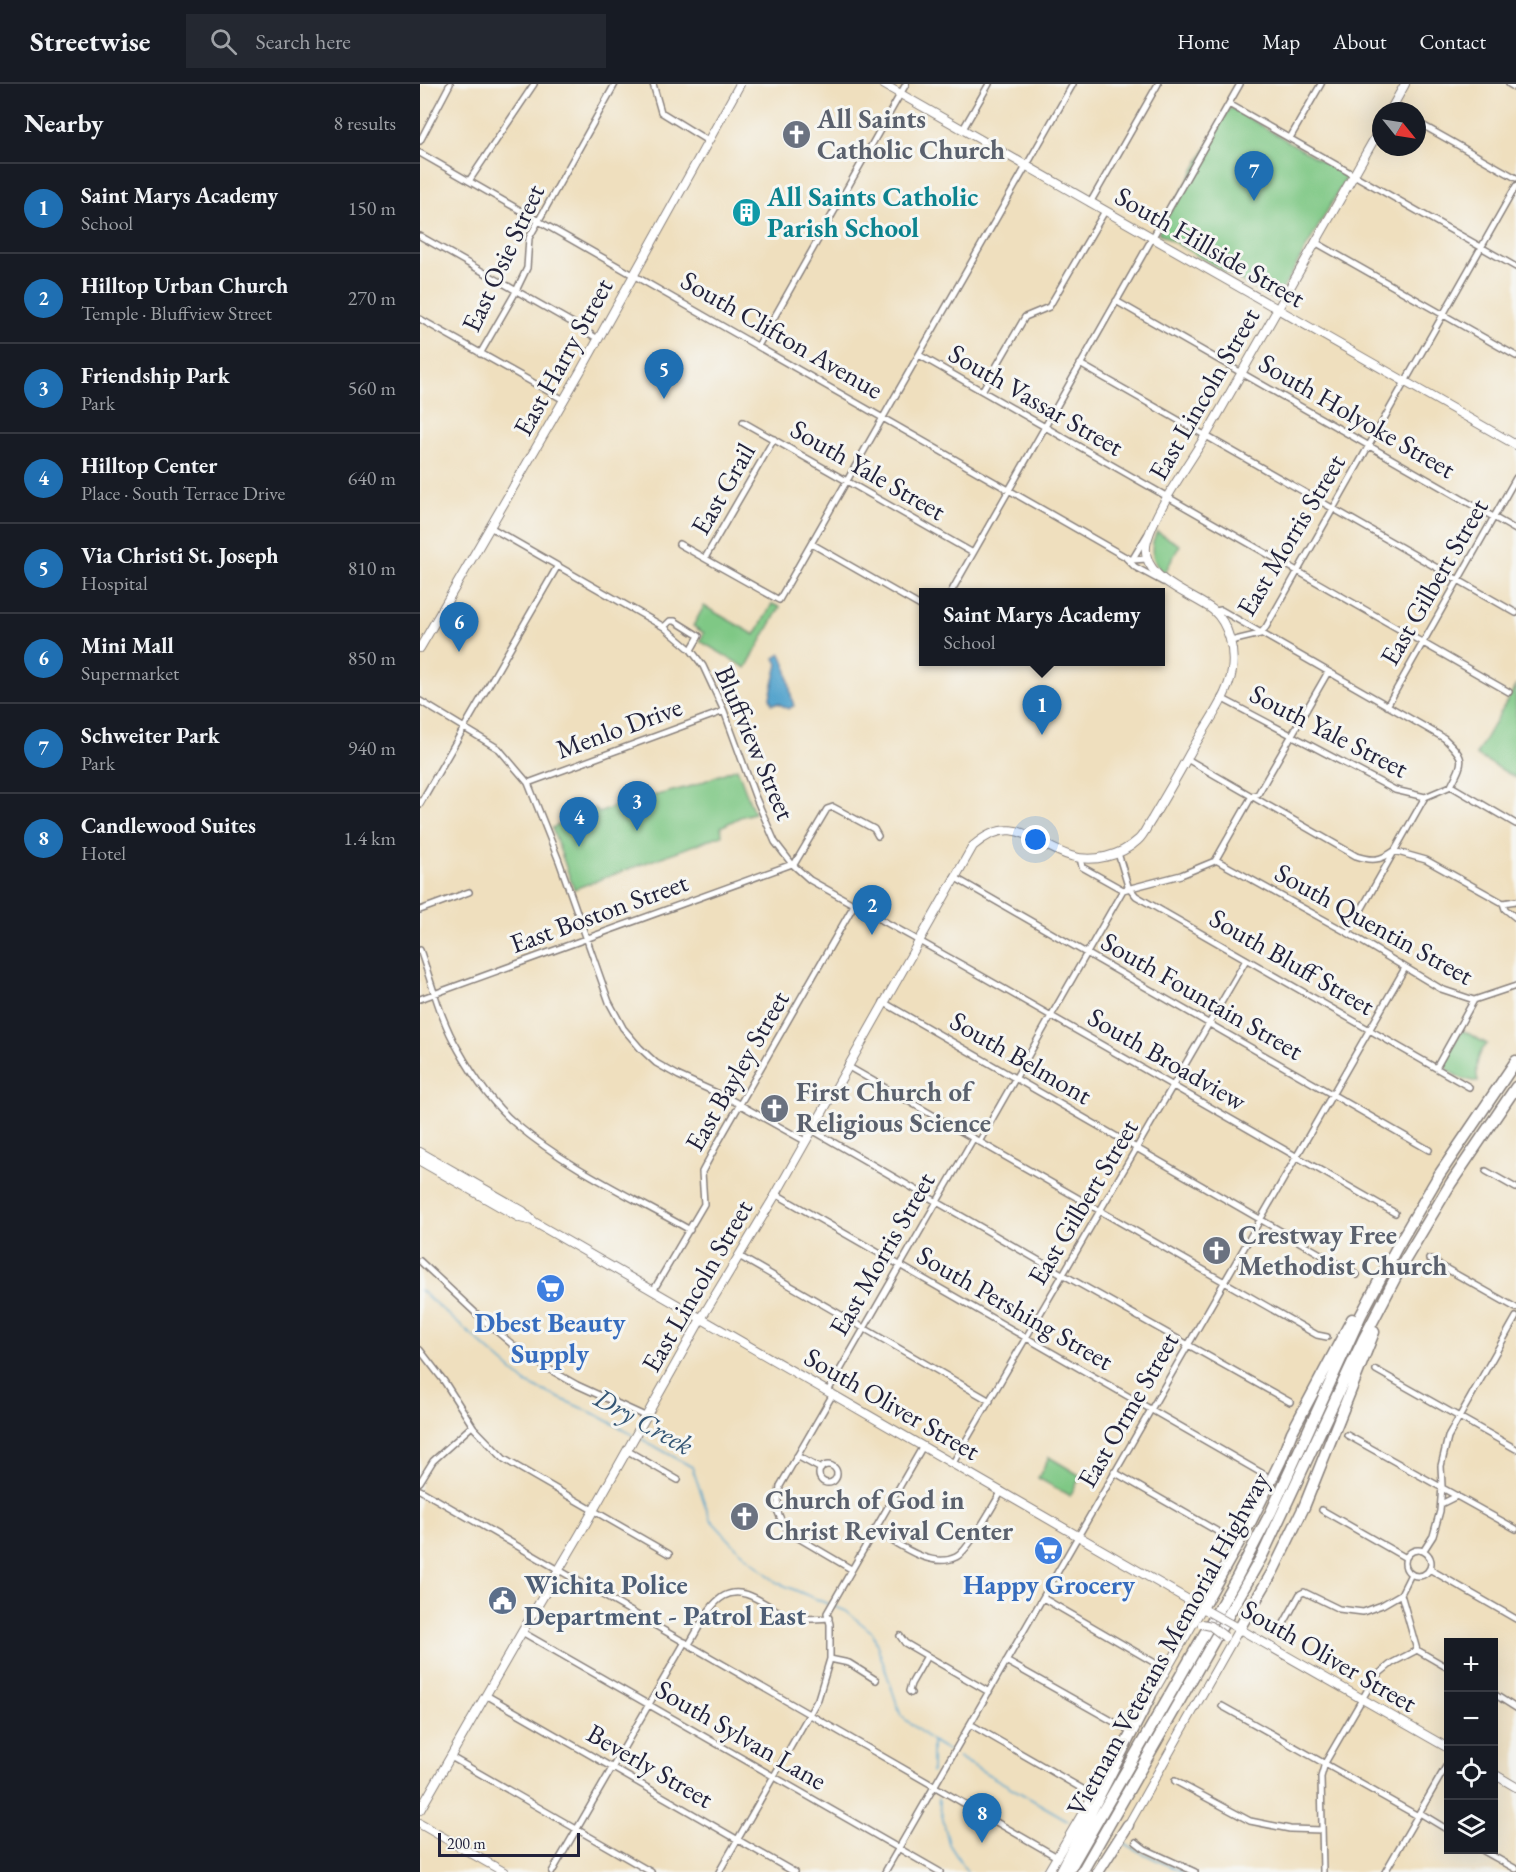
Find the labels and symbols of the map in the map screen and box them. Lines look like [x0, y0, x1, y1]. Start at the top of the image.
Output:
place label: All Saints Catholic Church [816, 101, 1005, 167]
north arrow [1372, 102, 1426, 156]
church icon: All Saints Catholic Church [780, 119, 812, 151]
pin: 7 [1234, 152, 1274, 201]
street label: East Osie Street [453, 178, 552, 337]
street label: South Hillside Street [1109, 178, 1312, 315]
place label: All Saints Catholic Parish School [766, 179, 978, 245]
building icon: All Saints Catholic Parish School [730, 197, 762, 229]
street label: South Clifton Avenue [675, 262, 890, 407]
street label: East Harry Street [505, 271, 621, 442]
street label: East Lincoln Street [1140, 301, 1267, 486]
street label: South Vassar Street [943, 335, 1130, 464]
street label: South Holyoke Street [1253, 345, 1462, 486]
pin: 5 [644, 350, 684, 399]
street label: South Yale Street [784, 411, 953, 528]
street label: East Grail [682, 436, 763, 541]
street label: East Morris Street [1228, 447, 1353, 622]
street label: East Gilbert Street [1372, 491, 1496, 672]
pin: 6 [440, 602, 478, 652]
street label: Bluffview Street [707, 660, 804, 826]
street label: South Yale Street [1244, 676, 1415, 786]
pin: 1 [1022, 686, 1062, 735]
street label: Menlo Drive [551, 689, 687, 766]
pin: 3 [618, 782, 656, 831]
pin: 4 [560, 798, 598, 847]
your location [1021, 825, 1050, 854]
street label: South Quentin Street [1269, 855, 1480, 993]
street label: East Boston Street [505, 864, 693, 961]
pin: 2 [852, 886, 892, 935]
street label: South Bluff Street [1204, 900, 1381, 1023]
street label: South Fountain Street [1095, 924, 1310, 1068]
street label: East Bayley Street [676, 984, 797, 1157]
street label: South Broadview [1082, 999, 1253, 1118]
street label: South Belmont [944, 1003, 1099, 1112]
place label: First Church of Religious Science [796, 1074, 991, 1140]
church icon: First Church of Religious Science [759, 1092, 791, 1124]
street label: East Gilbert Street [1019, 1112, 1146, 1291]
street label: East Morris Street [821, 1165, 943, 1342]
street label: East Lincoln Street [633, 1193, 760, 1378]
place label: Crestway Free Methodist Church [1238, 1217, 1447, 1283]
church icon: Crestway Free Methodist Church [1201, 1235, 1233, 1267]
street label: South Pershing Street [911, 1237, 1120, 1378]
supermarket icon: Dbest Beauty Supply [534, 1272, 566, 1304]
place label: Dbest Beauty Supply [475, 1305, 626, 1371]
street label: East Orme Street [1069, 1325, 1186, 1494]
street label: South Oliver Street [798, 1339, 987, 1468]
water label: Dry Creek [587, 1379, 700, 1463]
street label: Vietnam Veterans Memorial Highway [1058, 1465, 1277, 1822]
place label: Church of God in Christ Revival Center [765, 1482, 1014, 1548]
church icon: Church of God in Christ Revival Center [728, 1500, 760, 1532]
supermarket icon: Happy Grocery [1033, 1534, 1065, 1566]
place label: Wichita Police Department - Patrol East [524, 1567, 806, 1633]
place label: Happy Grocery [963, 1567, 1136, 1602]
public building icon: Wichita Police Department - Patrol East [487, 1585, 519, 1617]
street label: South Oliver Street [1235, 1591, 1424, 1720]
street label: South Sylvan Lane [649, 1671, 833, 1798]
street label: Beverly Street [581, 1715, 720, 1816]
pin: 8 [962, 1794, 1002, 1843]
scale bar [438, 1830, 580, 1858]

